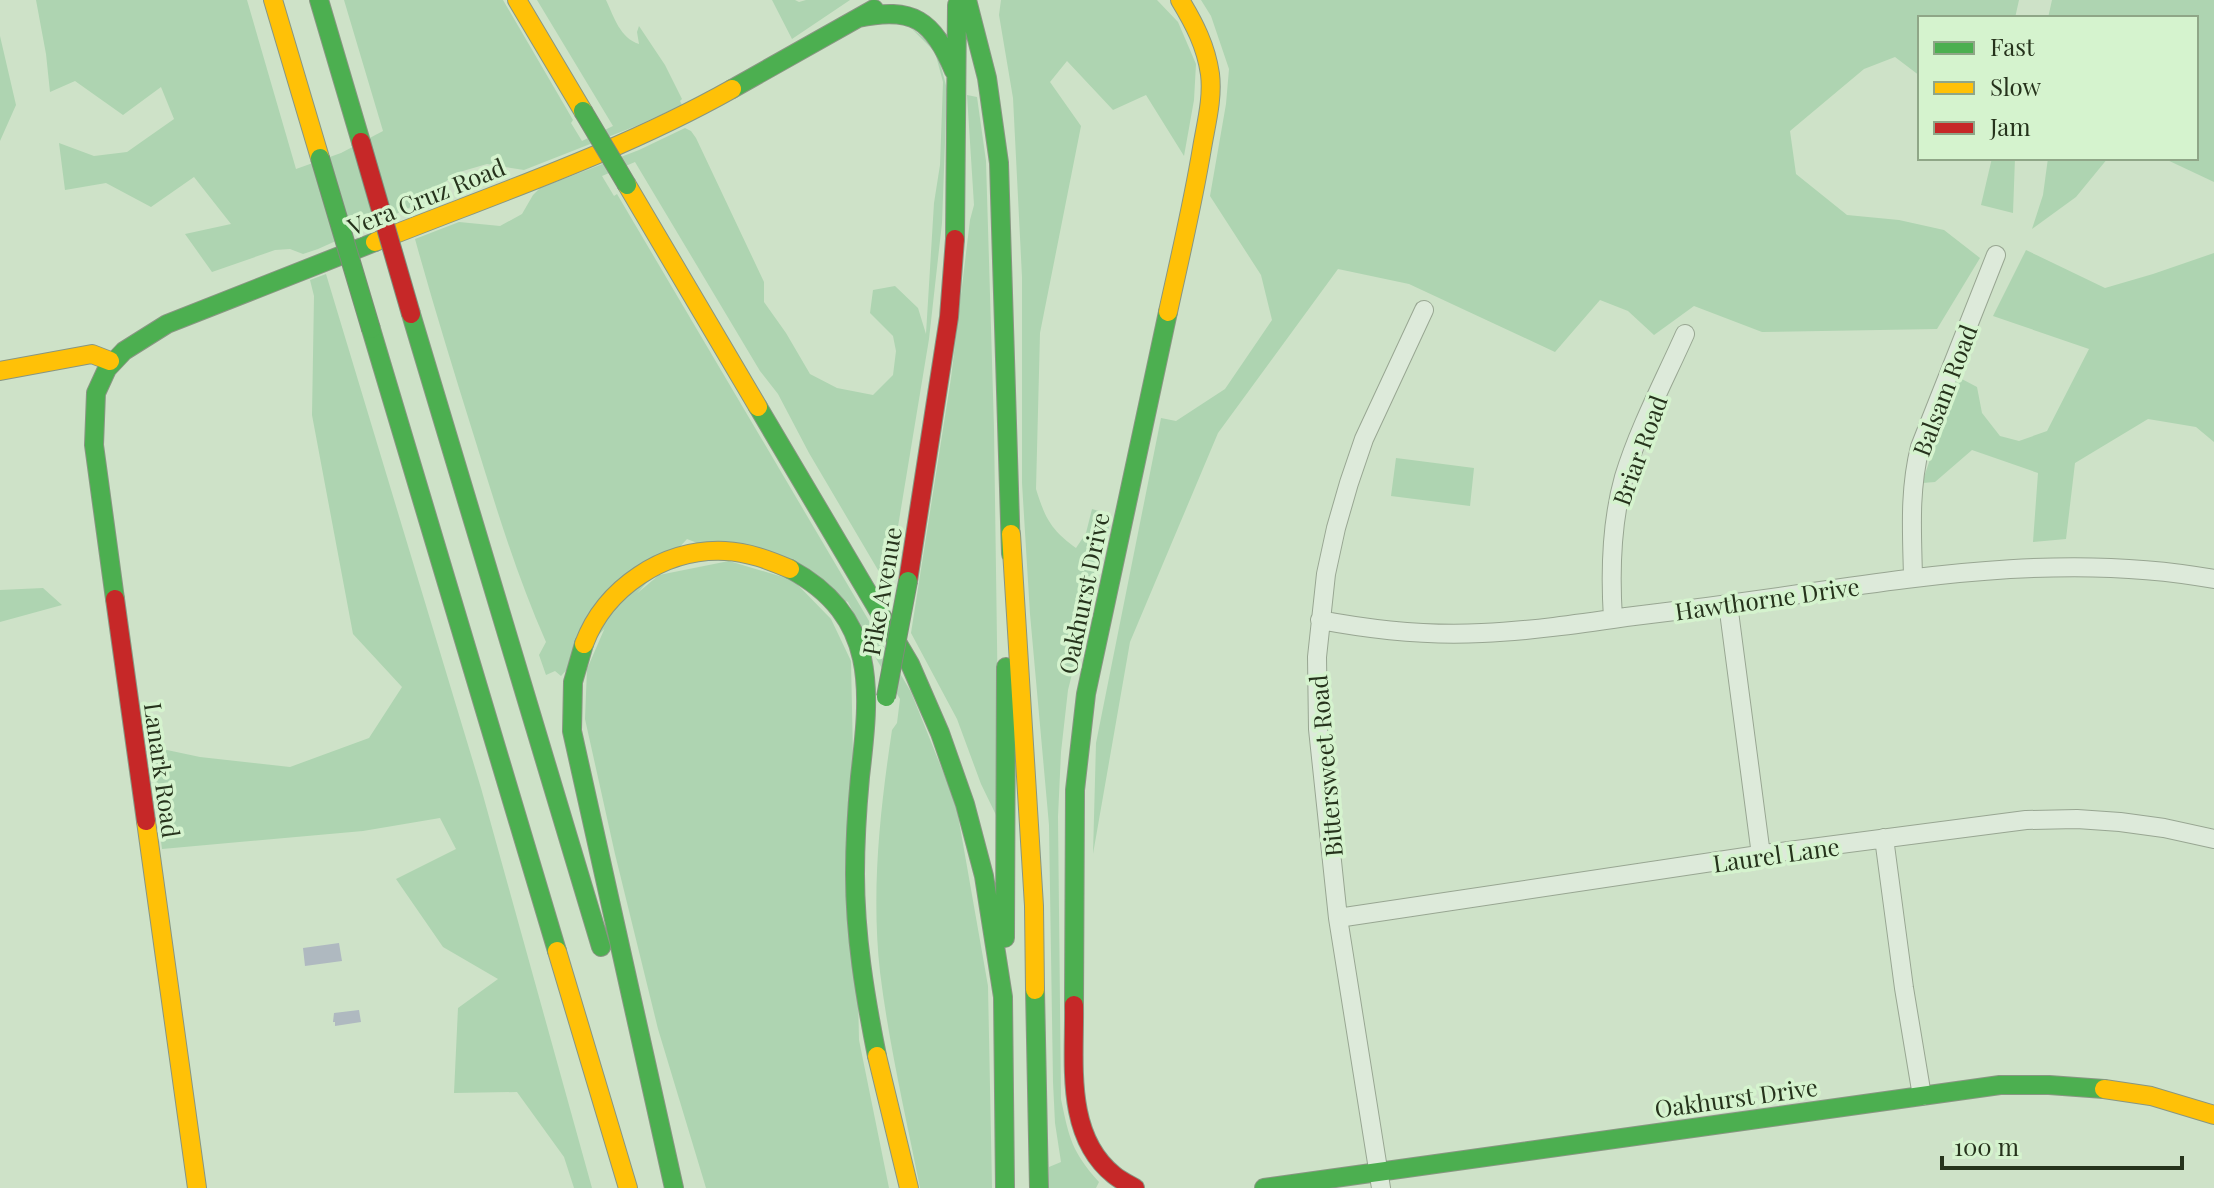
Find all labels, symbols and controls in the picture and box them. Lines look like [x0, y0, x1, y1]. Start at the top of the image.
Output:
legend [1918, 16, 2198, 160]
text: Fast [1990, 30, 2035, 62]
text: Slow [1990, 70, 2042, 102]
text: Jam [1989, 110, 2031, 142]
street label: Vera Cruz Road [342, 150, 510, 243]
street label: Balsam Road [1904, 320, 1984, 460]
street label: Briar Road [1604, 390, 1674, 510]
street label: Oakhurst Drive [1050, 509, 1116, 677]
street label: Pike Avenue [854, 524, 908, 658]
street label: Hawthorne Drive [1673, 569, 1861, 627]
street label: Bittersweet Road [1301, 674, 1349, 858]
street label: Lanark Road [138, 700, 188, 840]
street label: Laurel Lane [1711, 829, 1841, 879]
street label: Oakhurst Drive [1652, 1070, 1820, 1124]
scale bar [1942, 1120, 2182, 1170]
text: 100 m [1954, 1130, 2019, 1162]

